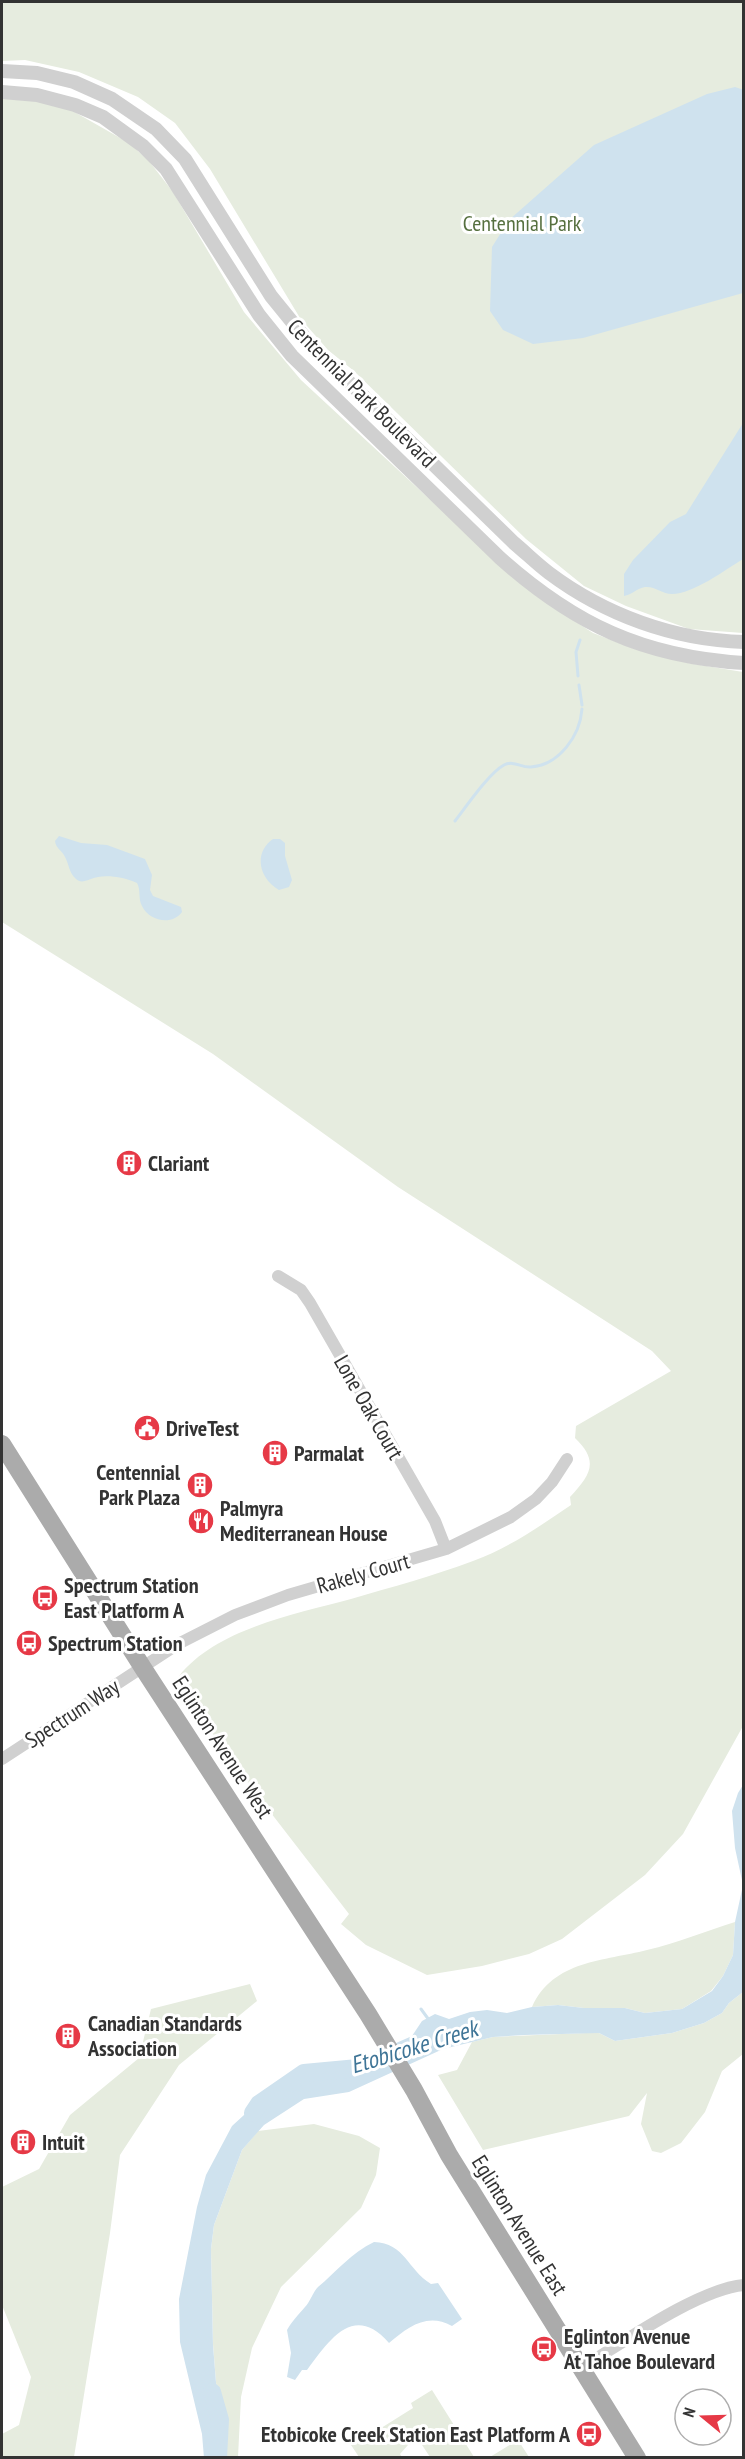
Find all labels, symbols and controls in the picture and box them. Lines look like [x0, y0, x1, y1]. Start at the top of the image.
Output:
park label: Centennial Park [463, 209, 582, 237]
street label: Centennial Park Boulevard [282, 313, 442, 473]
building icon: Clariant [114, 1148, 144, 1178]
place label: Clariant [148, 1149, 210, 1177]
street label: Lone Oak Court [328, 1350, 410, 1464]
public building icon: DriveTest [132, 1413, 162, 1443]
place label: DriveTest [166, 1414, 239, 1442]
building icon: Parmalat [260, 1438, 290, 1468]
place label: Parmalat [294, 1439, 365, 1467]
place label: Centennial Park Plaza [96, 1458, 181, 1511]
building icon: Centennial Park Plaza [185, 1470, 215, 1500]
place label: Palmyra Mediterranean House [220, 1494, 388, 1547]
restaurant icon: Palmyra Mediterranean House [186, 1506, 216, 1536]
street label: Rakely Court [313, 1546, 413, 1600]
place label: Spectrum Station East Platform A [64, 1571, 199, 1624]
bus stop icon: Spectrum Station East Platform A [30, 1583, 60, 1613]
bus stop icon: Spectrum Station [14, 1628, 44, 1658]
place label: Spectrum Station [48, 1629, 183, 1657]
street label: Eglinton Avenue West [167, 1671, 279, 1823]
street label: Spectrum Way [19, 1672, 125, 1754]
place label: Canadian Standards Association [87, 2009, 242, 2062]
water label: Etobicoke Creek [346, 2012, 484, 2081]
building icon: Canadian Standards Association [53, 2021, 83, 2051]
building icon: Intuit [8, 2127, 38, 2157]
place label: Intuit [42, 2128, 85, 2156]
street label: Eglinton Avenue East [466, 2150, 574, 2300]
place label: Eglinton Avenue At Tahoe Boulevard [563, 2322, 715, 2375]
bus stop icon: Eglinton Avenue At Tahoe Boulevard [529, 2334, 559, 2364]
north arrow [673, 2387, 733, 2447]
text: N [678, 2405, 700, 2419]
bus stop icon: Etobicoke Creek Station East Platform A [574, 2419, 604, 2449]
place label: Etobicoke Creek Station East Platform A [261, 2420, 571, 2448]

